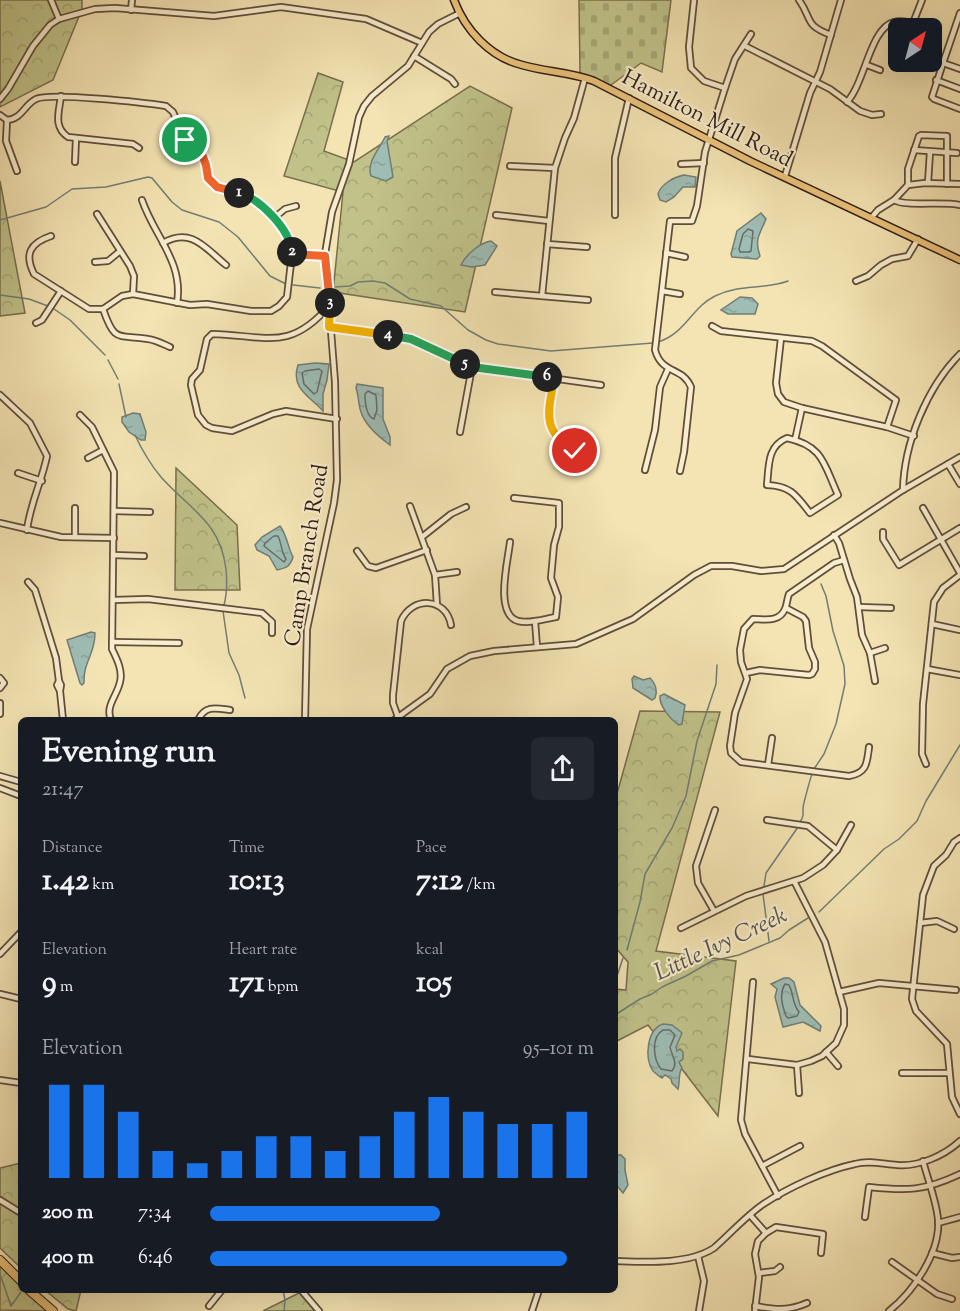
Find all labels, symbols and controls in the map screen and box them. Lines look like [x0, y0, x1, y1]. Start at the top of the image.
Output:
north arrow [888, 18, 942, 72]
map controls [888, 18, 942, 72]
street label: Hamilton Mill Road [616, 63, 798, 177]
pin [159, 114, 210, 165]
icon: arrive [168, 123, 201, 156]
pin: 1 [224, 178, 254, 208]
text: 1 [236, 181, 242, 204]
pin: 2 [277, 237, 307, 267]
text: 2 [288, 240, 296, 263]
pin: 3 [315, 288, 345, 318]
text: 3 [327, 291, 333, 314]
pin: 4 [373, 320, 403, 350]
text: 4 [384, 323, 392, 346]
pin: 5 [450, 349, 480, 379]
text: 5 [462, 352, 468, 375]
pin: 6 [532, 362, 562, 392]
text: 6 [543, 365, 551, 388]
pin [549, 425, 600, 476]
icon: check [558, 434, 591, 467]
street label: Camp Branch Road [278, 462, 338, 649]
text: Evening run [42, 729, 216, 777]
button: share [531, 737, 594, 800]
text: 21:47 [42, 776, 83, 805]
text: Distance [42, 837, 102, 860]
text: Time [229, 837, 265, 860]
text: Pace [416, 837, 447, 860]
text: 1.42 [42, 860, 89, 903]
text: 10:13 [229, 860, 285, 903]
text: 7:12 [416, 860, 463, 903]
text: km [89, 874, 114, 897]
text: /km [463, 874, 495, 897]
water label: Little Ivy Creek [649, 899, 793, 990]
text: Elevation [42, 939, 107, 962]
text: Heart rate [229, 939, 297, 962]
text: kcal [416, 939, 444, 962]
text: 9 [42, 962, 57, 1005]
text: 171 [229, 962, 264, 1005]
text: 105 [416, 962, 452, 1005]
text: m [57, 976, 73, 999]
text: bpm [264, 976, 299, 999]
text: Elevation [42, 1035, 123, 1064]
text: 95–101 m [523, 1035, 594, 1064]
text: 200 m [42, 1199, 93, 1228]
text: 7:34 [138, 1199, 171, 1228]
text: 400 m [42, 1244, 94, 1273]
text: 6:46 [138, 1244, 173, 1273]

